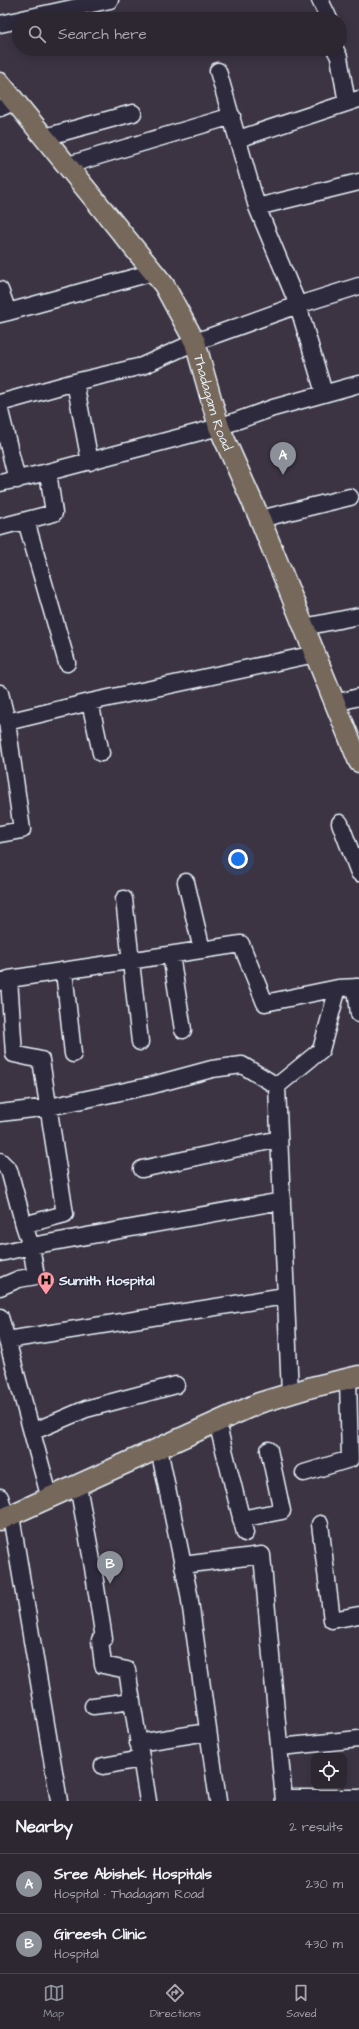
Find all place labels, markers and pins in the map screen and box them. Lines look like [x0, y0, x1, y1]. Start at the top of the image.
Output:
pin: A [270, 442, 296, 475]
hospital icon: Sumith Hospital [36, 1270, 56, 1295]
place label: Sumith Hospital [58, 1271, 155, 1291]
pin: B [97, 1551, 123, 1584]

